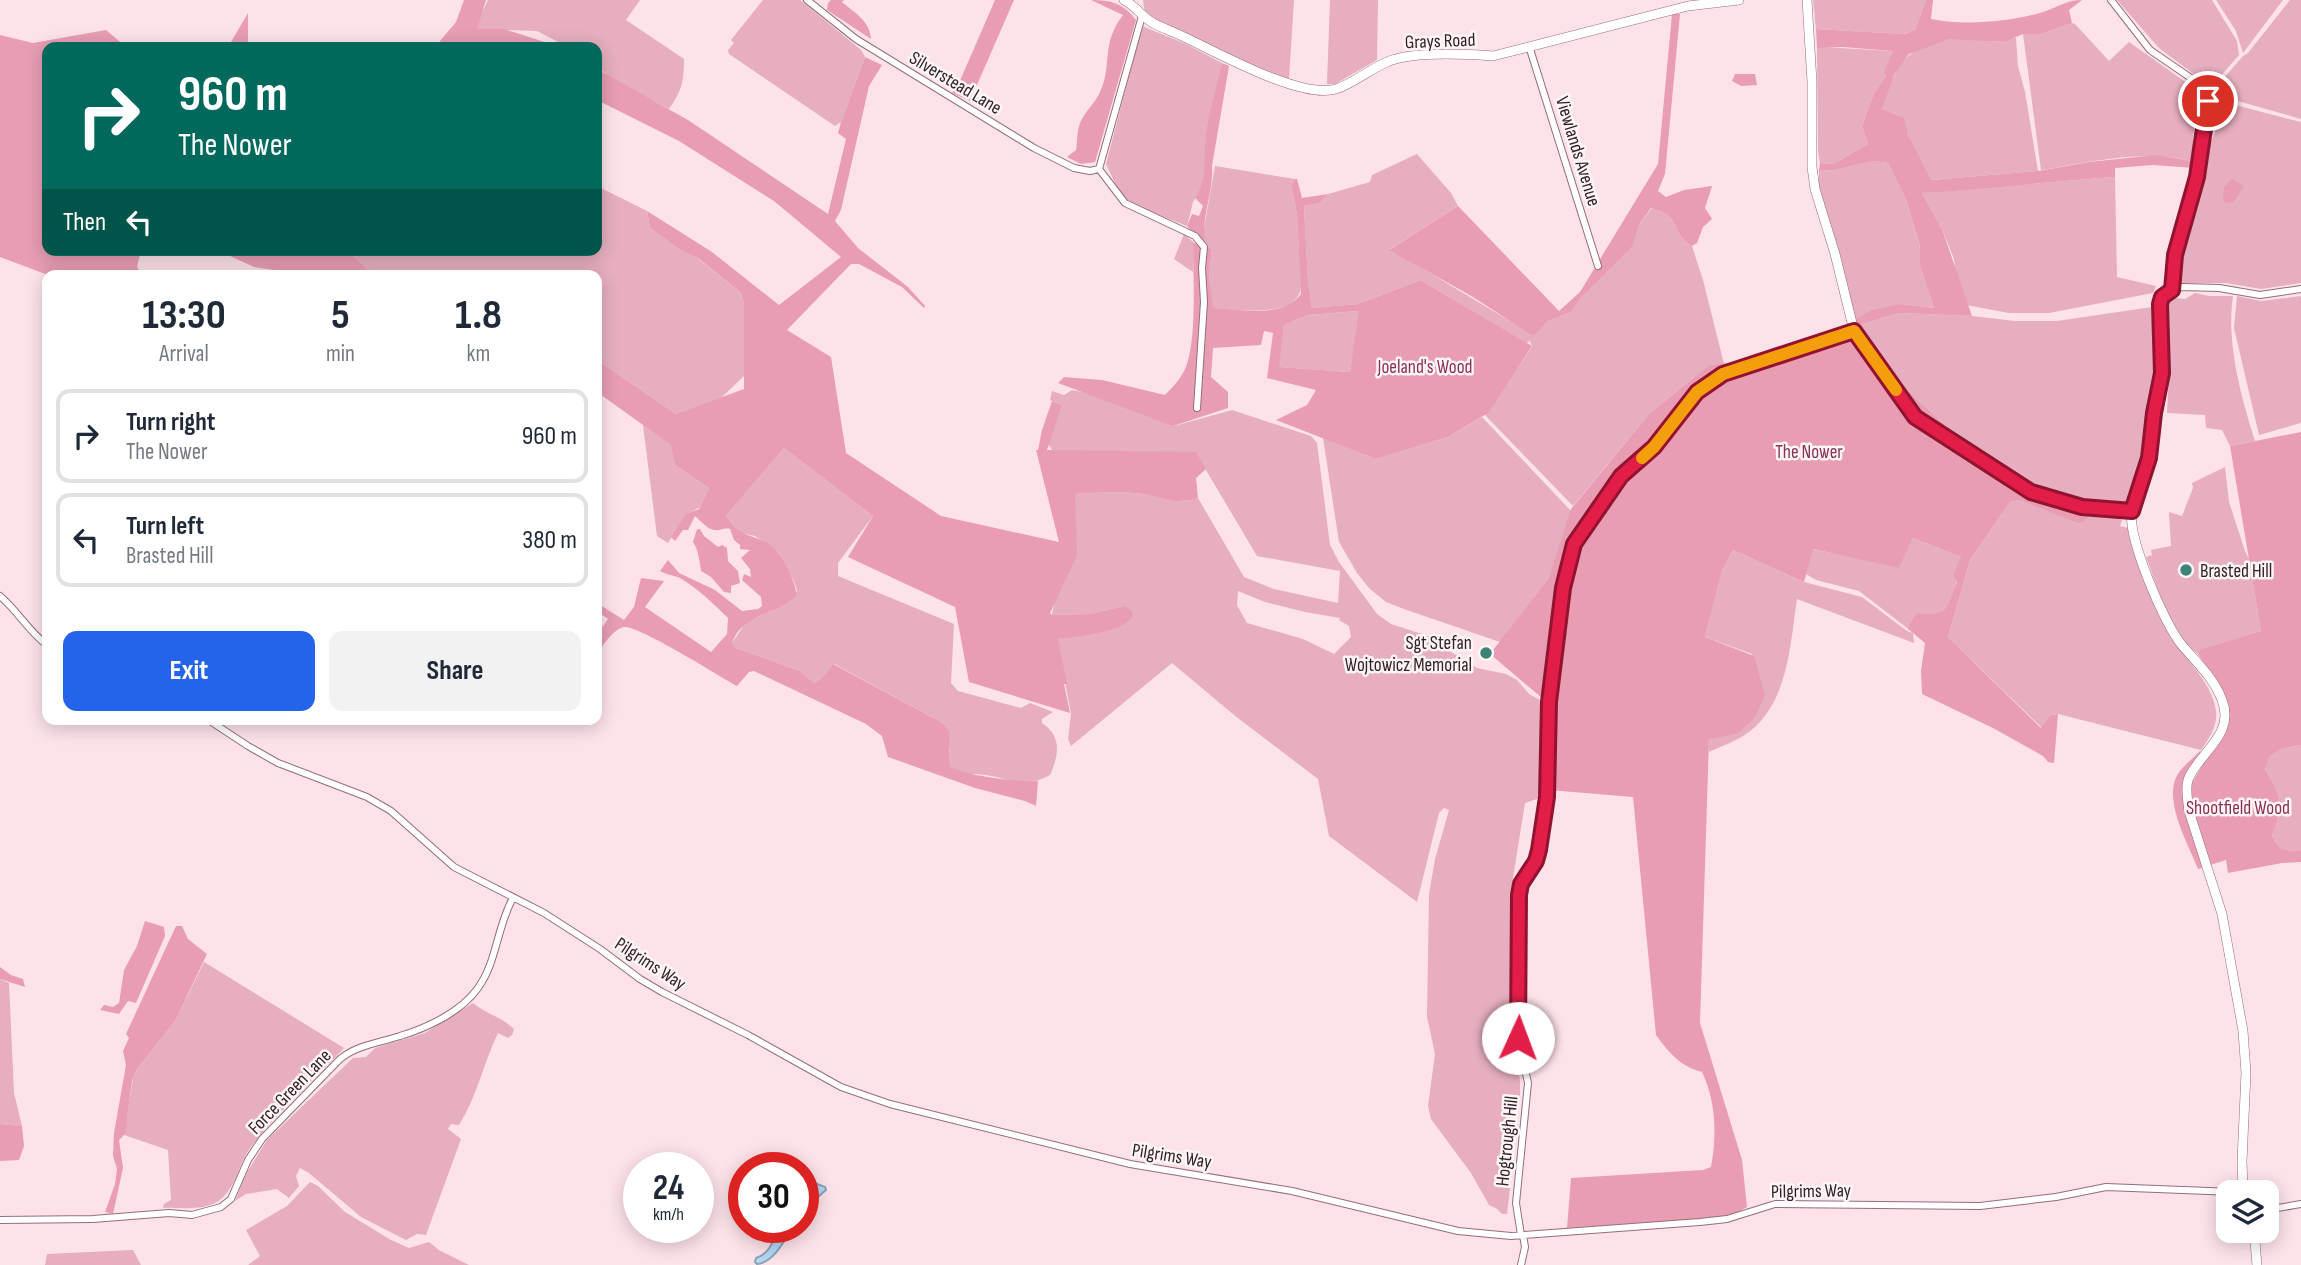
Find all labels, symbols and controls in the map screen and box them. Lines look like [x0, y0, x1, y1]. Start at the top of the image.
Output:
street label: Grays Road [1404, 29, 1476, 54]
street label: Silverstead Lane [905, 47, 1006, 120]
text: 960 m [178, 66, 288, 125]
icon: right [63, 70, 154, 161]
pin [2178, 71, 2238, 131]
icon: arrive [2189, 82, 2227, 120]
street label: Viewlands Avenue [1550, 94, 1605, 209]
text: The Nower [178, 126, 292, 165]
icon: left [120, 203, 158, 241]
text: Then [63, 207, 106, 238]
text: 13:30 [142, 290, 226, 341]
text: 5 [331, 290, 350, 341]
text: 1.8 [455, 290, 502, 341]
text: Arrival [159, 340, 209, 368]
text: min [326, 340, 355, 368]
text: km [467, 340, 490, 368]
park label: Joeland's Wood [1377, 356, 1472, 379]
text: Turn right [126, 407, 215, 438]
icon: right [67, 417, 105, 455]
text: 960 m [522, 421, 577, 452]
text: The Nower [126, 438, 208, 466]
park label: The Nower [1775, 441, 1843, 464]
text: Turn left [126, 511, 204, 542]
icon: left [67, 521, 105, 559]
text: 380 m [522, 525, 577, 556]
text: Brasted Hill [126, 542, 213, 570]
place label: Brasted Hill [2200, 560, 2272, 583]
marker: Brasted Hill [2178, 562, 2194, 578]
button: Exit [63, 631, 315, 711]
button: Share [329, 631, 581, 711]
place label: Sgt Stefan Wojtowicz Memorial [1345, 632, 1472, 677]
marker: Sgt Stefan Wojtowicz Memorial [1478, 645, 1494, 661]
park label: Shootfield Wood [2186, 797, 2290, 820]
street label: Pilgrims Way [610, 933, 691, 996]
position arrow [1481, 1001, 1555, 1075]
street label: Force Green Lane [244, 1045, 336, 1139]
street label: Hogtrough Hill [1491, 1095, 1524, 1187]
street label: Pilgrims Way [1130, 1139, 1214, 1174]
speed limit sign: 30 [728, 1152, 819, 1243]
text: 24 [653, 1167, 684, 1210]
street label: Pilgrims Way [1771, 1179, 1852, 1204]
map controls [2216, 1180, 2279, 1243]
button: layers [2216, 1180, 2279, 1243]
text: km/h [653, 1204, 684, 1225]

